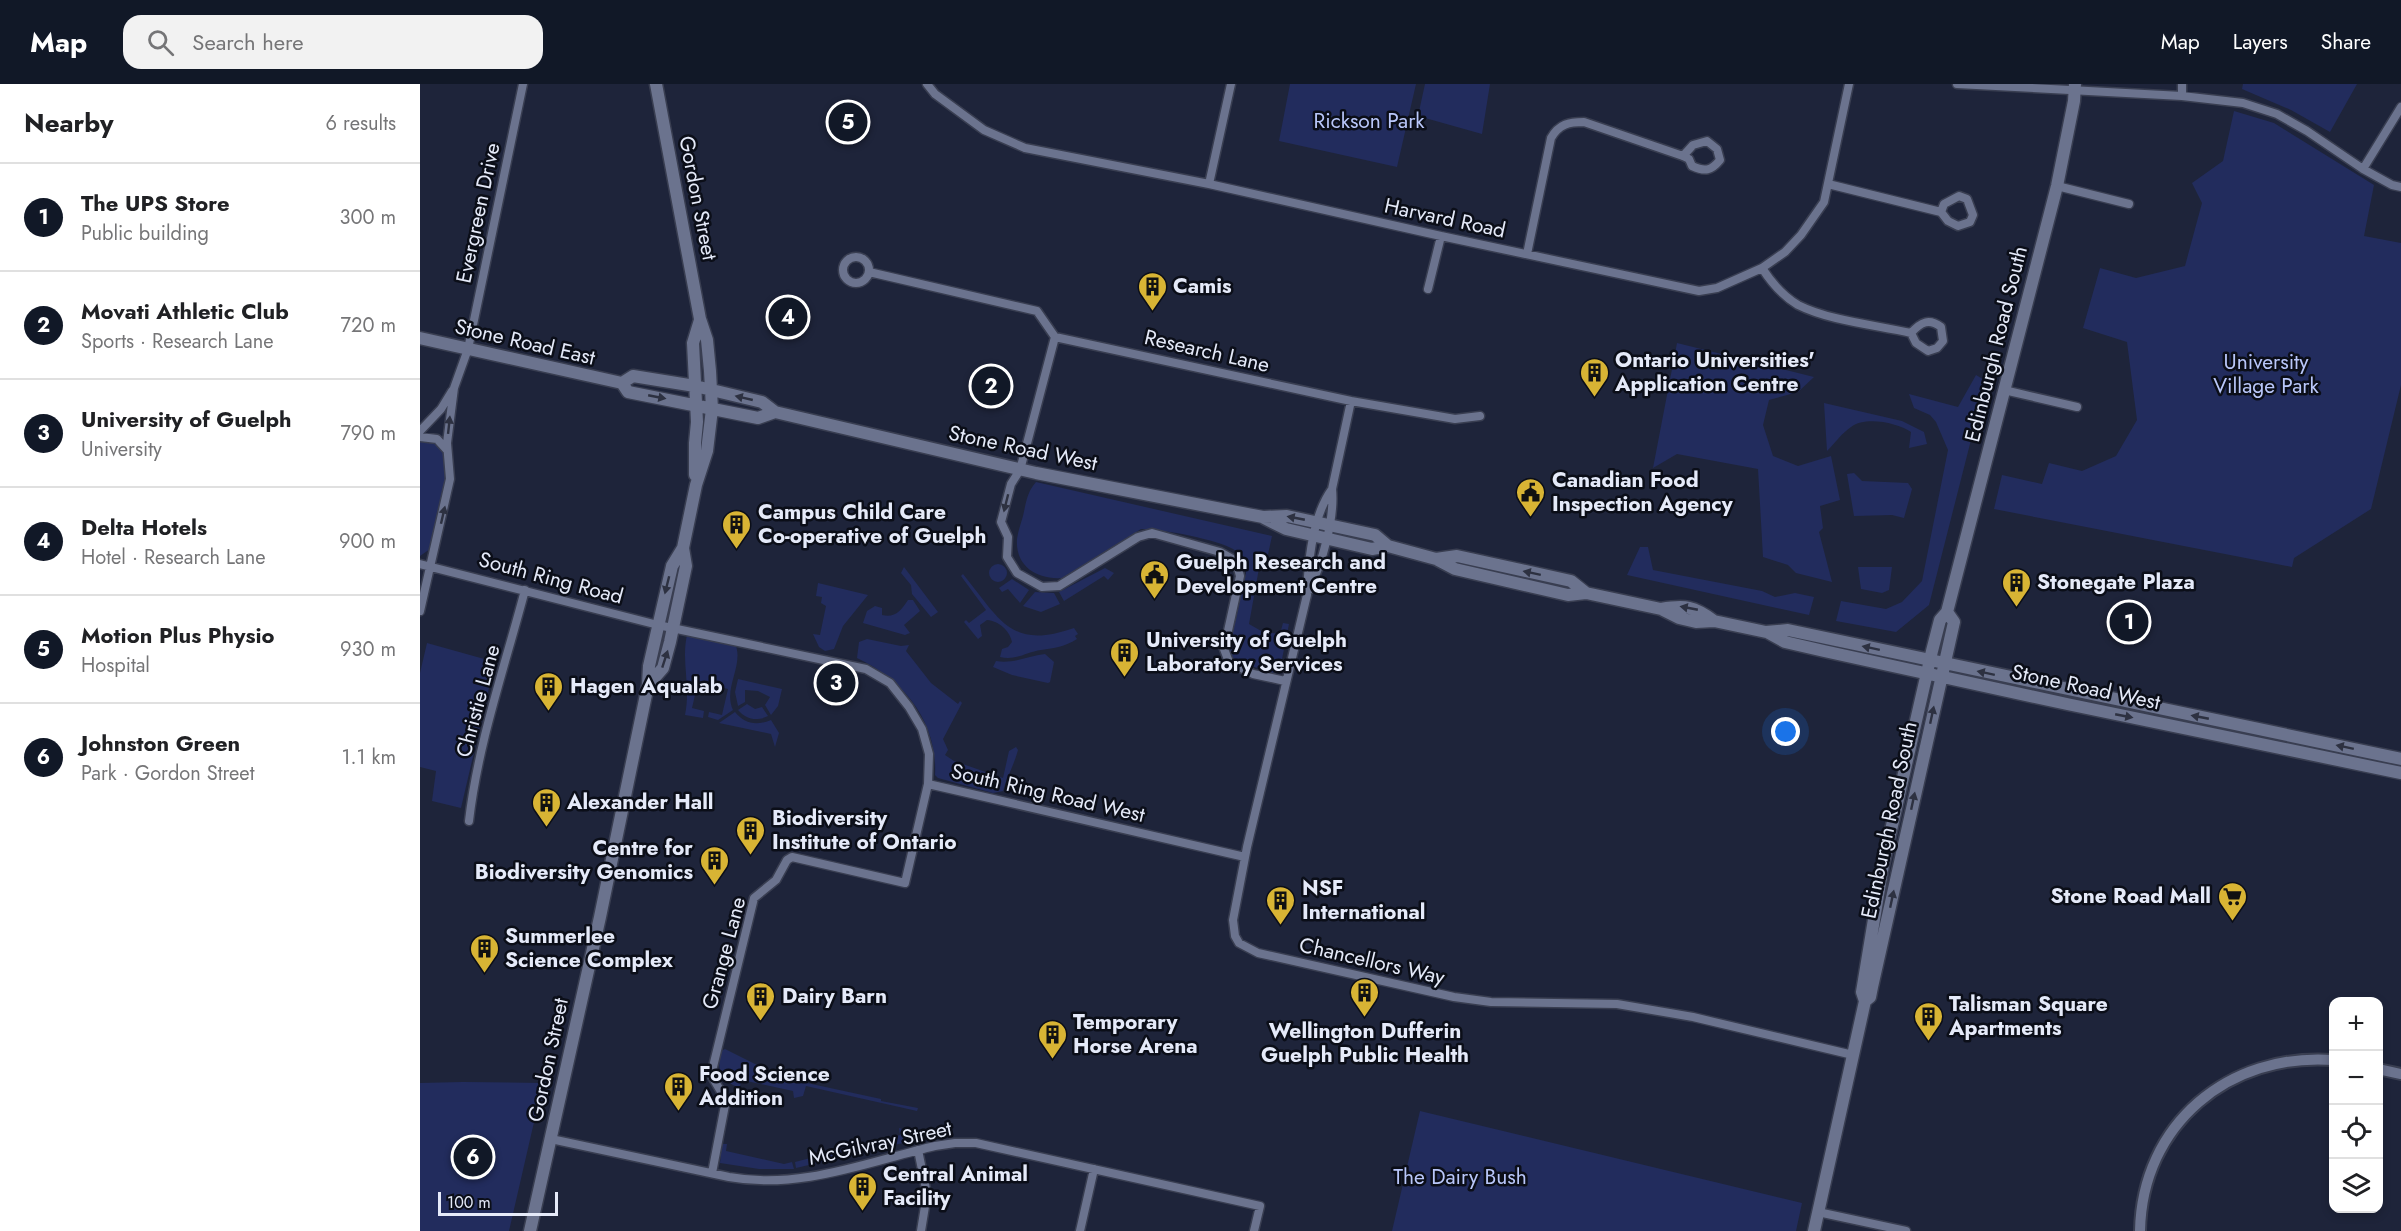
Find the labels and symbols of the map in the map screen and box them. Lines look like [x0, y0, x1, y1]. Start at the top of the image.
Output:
pin: 5 [828, 99, 868, 144]
park label: Rickson Park [1313, 106, 1425, 136]
street label: Gordon Street [671, 133, 725, 263]
street label: Evergreen Drive [448, 140, 508, 286]
street label: Harvard Road [1382, 191, 1508, 245]
street label: Edinburgh Road South [1957, 243, 2035, 445]
building icon: Camis [1136, 270, 1168, 312]
place label: Camis [1173, 271, 1232, 301]
pin: 4 [768, 294, 808, 340]
street label: Stone Road East [452, 311, 598, 373]
street label: Research Lane [1141, 322, 1273, 380]
place label: Ontario Universities' Application Centre [1614, 345, 1815, 399]
park label: University Village Park [2213, 347, 2320, 401]
building icon: Ontario Universities' Application Centre [1578, 356, 1610, 398]
pin: 2 [972, 364, 1010, 408]
one-way arrow [735, 392, 754, 402]
one-way arrow [648, 393, 666, 403]
one-way arrow [444, 415, 454, 434]
street label: Stone Road West [946, 418, 1100, 478]
place label: Canadian Food Inspection Agency [1552, 465, 1734, 519]
public building icon: Canadian Food Inspection Agency [1515, 476, 1547, 518]
one-way arrow [1001, 493, 1011, 512]
place label: Campus Child Care Co-operative of Guelph [758, 497, 986, 551]
one-way arrow [438, 505, 448, 524]
building icon: Campus Child Care Co-operative of Guelph [721, 508, 753, 550]
one-way arrow [1287, 513, 1306, 522]
street label: South Ring Road [476, 544, 626, 612]
place label: Guelph Research and Development Centre [1176, 547, 1386, 601]
public building icon: Guelph Research and Development Centre [1139, 558, 1171, 600]
building icon: Stonegate Plaza [2000, 566, 2032, 608]
place label: Stonegate Plaza [2037, 567, 2195, 597]
one-way arrow [1523, 568, 1542, 577]
one-way arrow [661, 576, 671, 594]
pin: 1 [2110, 600, 2148, 644]
one-way arrow [1679, 603, 1698, 612]
place label: University of Guelph Laboratory Services [1146, 625, 1347, 679]
building icon: University of Guelph Laboratory Services [1109, 636, 1141, 678]
street label: Christie Lane [449, 641, 507, 761]
one-way arrow [1861, 643, 1880, 652]
one-way arrow [661, 650, 670, 668]
street label: Stone Road West [2009, 657, 2163, 717]
pin: 3 [816, 660, 856, 706]
one-way arrow [1976, 668, 1995, 677]
building icon: Hagen Aqualab [533, 670, 565, 712]
place label: Hagen Aqualab [570, 671, 723, 701]
one-way arrow [1928, 705, 1937, 724]
one-way arrow [2115, 712, 2134, 721]
one-way arrow [2191, 712, 2210, 721]
your location [1771, 717, 1800, 746]
street label: Edinburgh Road South [1853, 719, 1925, 921]
one-way arrow [2335, 742, 2354, 751]
street label: South Ring Road West [948, 756, 1148, 830]
building icon: Alexander Hall [530, 786, 562, 828]
place label: Alexander Hall [566, 787, 713, 817]
one-way arrow [1909, 792, 1918, 811]
place label: Biodiversity Institute of Ontario [772, 803, 957, 857]
building icon: Biodiversity Institute of Ontario [735, 814, 767, 856]
place label: Centre for Biodiversity Genomics [475, 833, 693, 887]
building icon: Centre for Biodiversity Genomics [698, 844, 730, 886]
place label: NSF International [1302, 873, 1425, 927]
supermarket icon: Stone Road Mall [2216, 880, 2248, 922]
place label: Stone Road Mall [2050, 881, 2211, 911]
building icon: NSF International [1265, 884, 1297, 926]
one-way arrow [1887, 889, 1897, 908]
street label: Grange Lane [695, 893, 753, 1012]
place label: Summerlee Science Complex [505, 921, 674, 975]
street label: Chancellors Way [1296, 930, 1448, 992]
building icon: Summerlee Science Complex [468, 932, 500, 974]
building icon: Wellington Dufferin Guelph Public Health [1349, 976, 1381, 1018]
building icon: Dairy Barn [745, 980, 777, 1022]
place label: Dairy Barn [782, 981, 887, 1011]
place label: Talisman Square Apartments [1948, 989, 2108, 1043]
street label: Gordon Street [520, 995, 576, 1125]
building icon: Talisman Square Apartments [1912, 1000, 1944, 1042]
place label: Temporary Horse Arena [1073, 1007, 1198, 1061]
place label: Wellington Dufferin Guelph Public Health [1261, 1016, 1469, 1070]
building icon: Temporary Horse Arena [1036, 1018, 1068, 1060]
place label: Food Science Addition [698, 1059, 830, 1113]
building icon: Food Science Addition [662, 1070, 694, 1112]
street label: McGilvray Street [806, 1113, 954, 1173]
pin: 6 [454, 1134, 492, 1180]
place label: Central Animal Facility [883, 1159, 1028, 1213]
park label: The Dairy Bush [1393, 1162, 1527, 1192]
building icon: Central Animal Facility [846, 1170, 878, 1212]
scale bar [438, 1189, 558, 1216]

